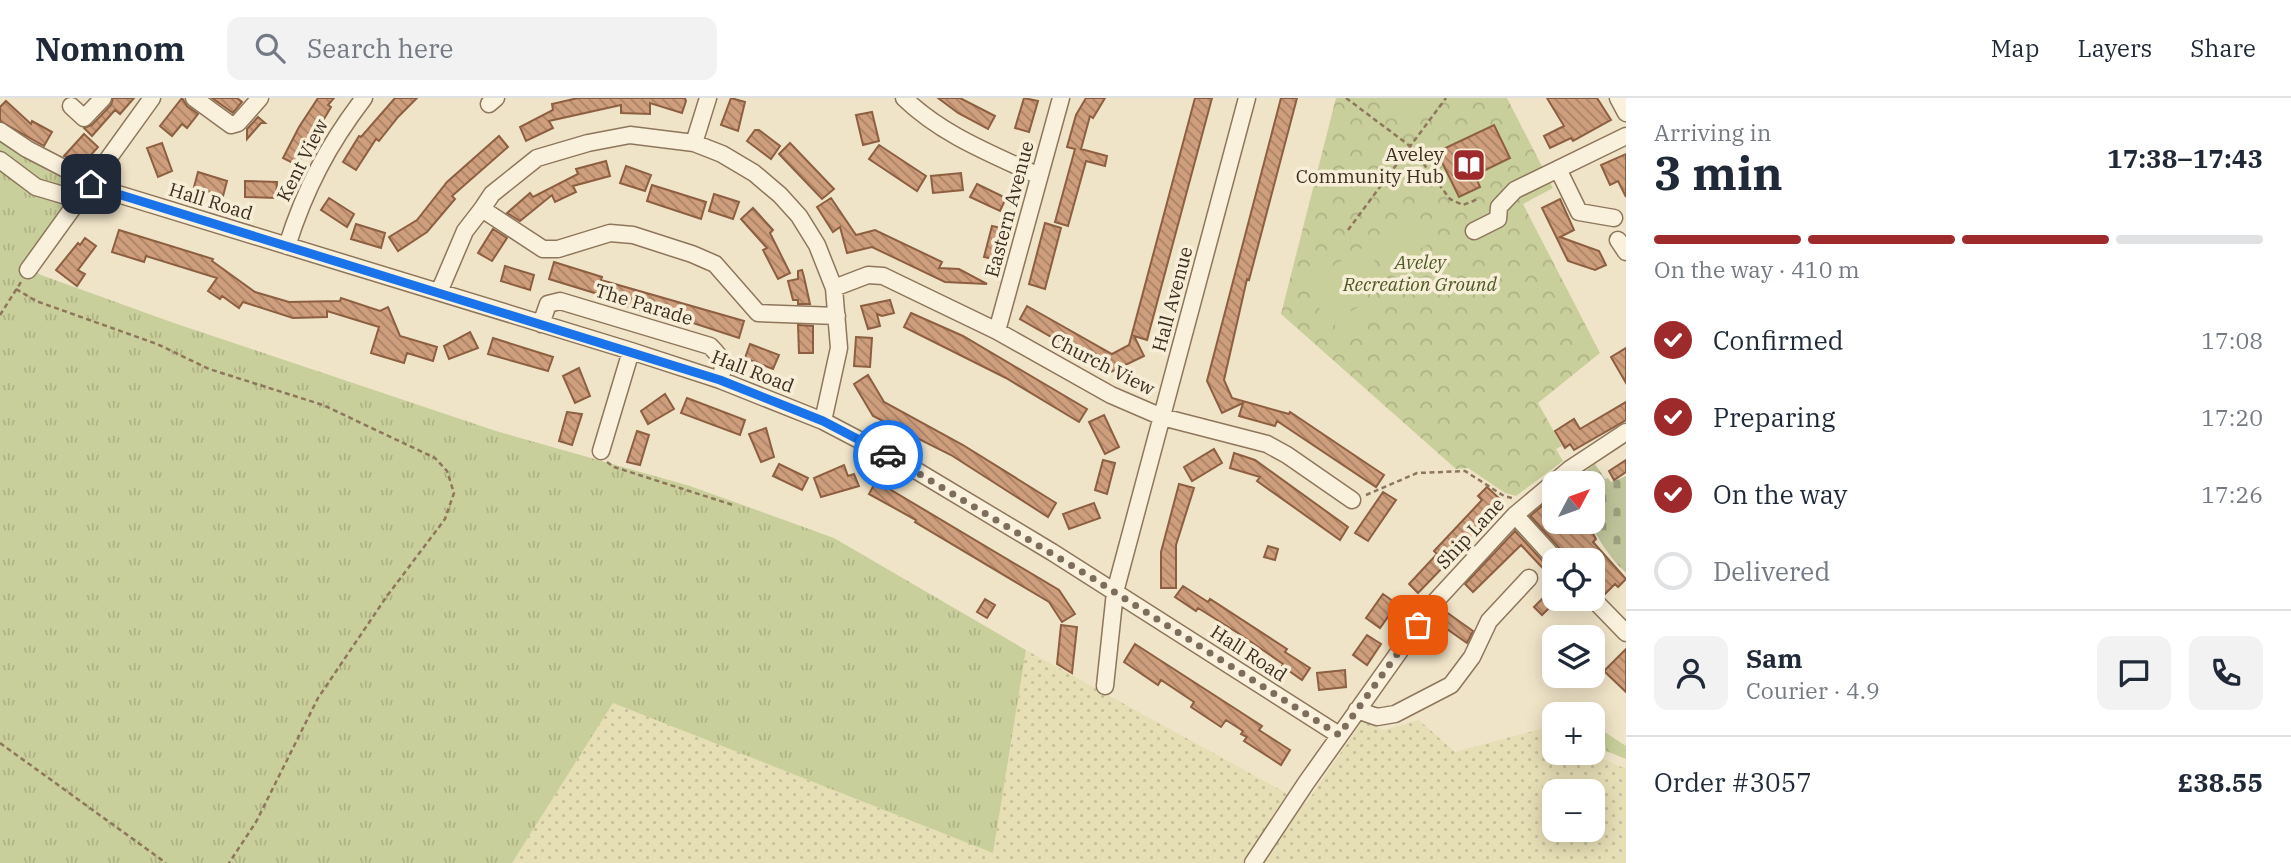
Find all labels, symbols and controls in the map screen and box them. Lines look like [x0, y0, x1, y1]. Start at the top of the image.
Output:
search box [227, 17, 717, 80]
text: Nomnom [35, 27, 185, 70]
icon: search [251, 29, 289, 67]
text: Search here [307, 31, 453, 65]
text: Map [1991, 32, 2039, 64]
text: Layers [2077, 32, 2152, 64]
text: Share [2190, 32, 2256, 64]
street label: Kent View [271, 114, 333, 205]
text: Arriving in [1654, 117, 1771, 147]
street label: Eastern Avenue [979, 138, 1039, 280]
text: 17:38–17:43 [2107, 141, 2263, 175]
place label: Aveley Community Hub [1296, 142, 1445, 188]
text: 3 min [1654, 143, 1783, 203]
library icon: Aveley Community Hub [1450, 146, 1488, 184]
pin [61, 154, 121, 214]
icon: home [72, 165, 110, 203]
street label: Hall Road [166, 177, 256, 225]
street label: Hall Avenue [1146, 244, 1198, 354]
park label: Aveley Recreation Ground [1342, 250, 1498, 296]
text: On the way · 410 m [1654, 254, 1860, 284]
street label: The Parade [592, 278, 696, 330]
icon: check [1654, 321, 1692, 359]
text: Confirmed [1713, 323, 1844, 357]
text: 17:08 [2201, 325, 2263, 355]
street label: Church View [1047, 328, 1159, 401]
street label: Hall Road [708, 344, 798, 398]
icon: check [1654, 398, 1692, 436]
text: Preparing [1713, 400, 1835, 434]
text: 17:20 [2201, 402, 2263, 432]
courier [853, 420, 923, 490]
icon: car [869, 436, 907, 474]
north arrow [1542, 471, 1605, 534]
map controls [1542, 471, 1605, 842]
icon: check [1654, 475, 1692, 513]
text: On the way [1713, 477, 1847, 511]
text: 17:26 [2201, 479, 2263, 509]
street label: Ship Lane [1431, 492, 1509, 574]
button: locate [1542, 548, 1605, 611]
text: Delivered [1713, 554, 1830, 588]
pin [1388, 595, 1448, 655]
icon: bag [1399, 606, 1437, 644]
street label: Hall Road [1206, 619, 1292, 687]
button: layers [1542, 625, 1605, 688]
button: person [1654, 636, 1728, 710]
button: chat [2097, 636, 2171, 710]
button: phone [2189, 636, 2263, 710]
text: Sam [1746, 641, 1802, 675]
text: Courier · 4.9 [1746, 675, 1880, 705]
button: + [1542, 702, 1605, 765]
text: Order #3057 [1654, 765, 1812, 799]
text: £38.55 [2178, 765, 2263, 799]
button: − [1542, 779, 1605, 842]

